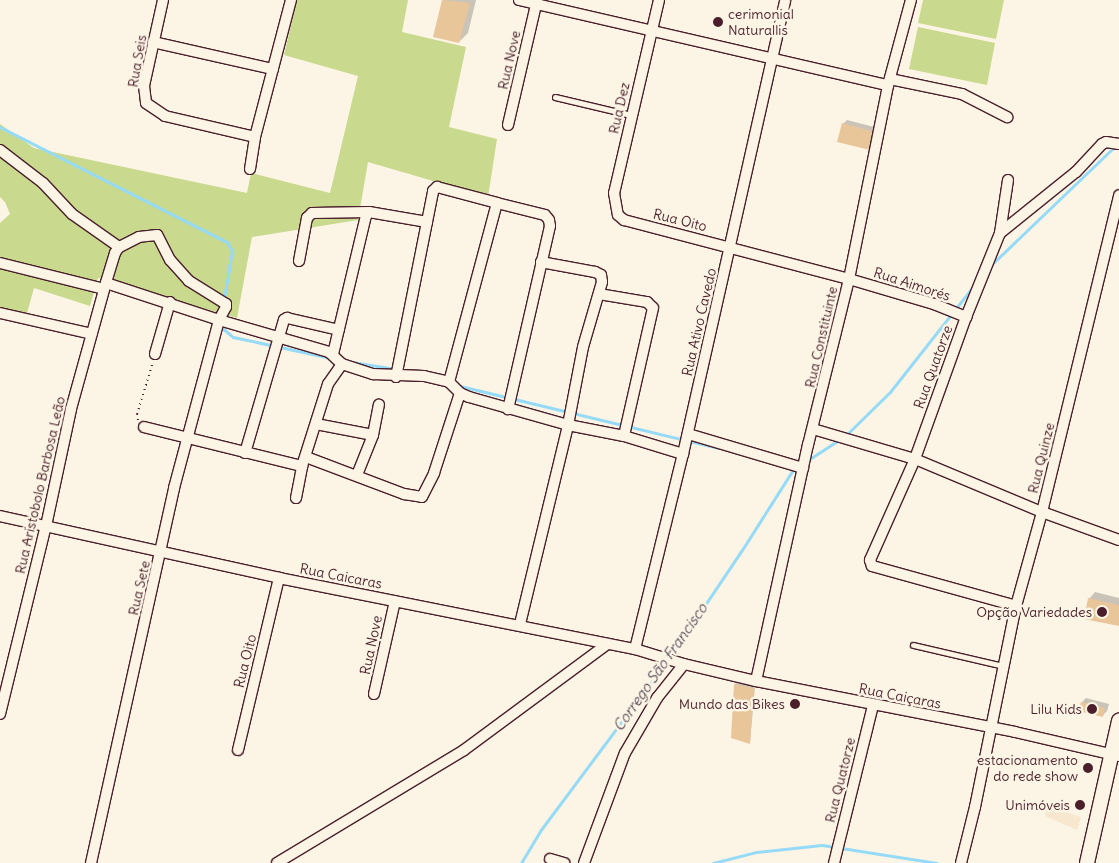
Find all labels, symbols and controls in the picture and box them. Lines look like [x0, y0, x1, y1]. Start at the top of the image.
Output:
place label: cerimonial Naturallis [728, 6, 794, 38]
marker: cerimonial Naturallis [712, 16, 724, 28]
street label: Rua Nove [494, 29, 524, 91]
street label: Rua Seis [124, 33, 150, 89]
street label: Rua Dez [605, 81, 633, 135]
street label: Rua Oito [651, 205, 709, 235]
street label: Rua Aimorés [871, 264, 953, 304]
street label: Rua Ativo Cavedo [678, 266, 720, 378]
street label: Rua Constituinte [801, 285, 841, 389]
street label: Rua Quatorze [910, 323, 956, 411]
street label: Rua Aristobolo Barbosa Leão [11, 395, 69, 575]
street label: Rua Quinze [1024, 421, 1058, 495]
street label: Rua Sete [125, 559, 153, 617]
street label: Rua Caicaras [298, 560, 384, 592]
water label: Corrego São Francisco [609, 600, 711, 734]
place label: Opção Variedades [976, 604, 1092, 620]
marker: Opção Variedades [1096, 606, 1108, 618]
street label: Rua Nove [357, 614, 385, 676]
street label: Rua Oito [230, 632, 260, 690]
street label: Rua Caiçaras [857, 680, 943, 712]
place label: Mundo das Bikes [679, 696, 785, 712]
marker: Mundo das Bikes [789, 698, 801, 710]
place label: Lilu Kids [1030, 701, 1082, 717]
marker: Lilu Kids [1086, 703, 1098, 715]
street label: Rua Quatorze [821, 736, 859, 824]
place label: estacionamento do rede show [977, 752, 1078, 784]
marker: estacionamento do rede show [1082, 762, 1094, 774]
place label: Unimóveis [1005, 797, 1070, 813]
marker: Unimóveis [1074, 799, 1086, 811]

